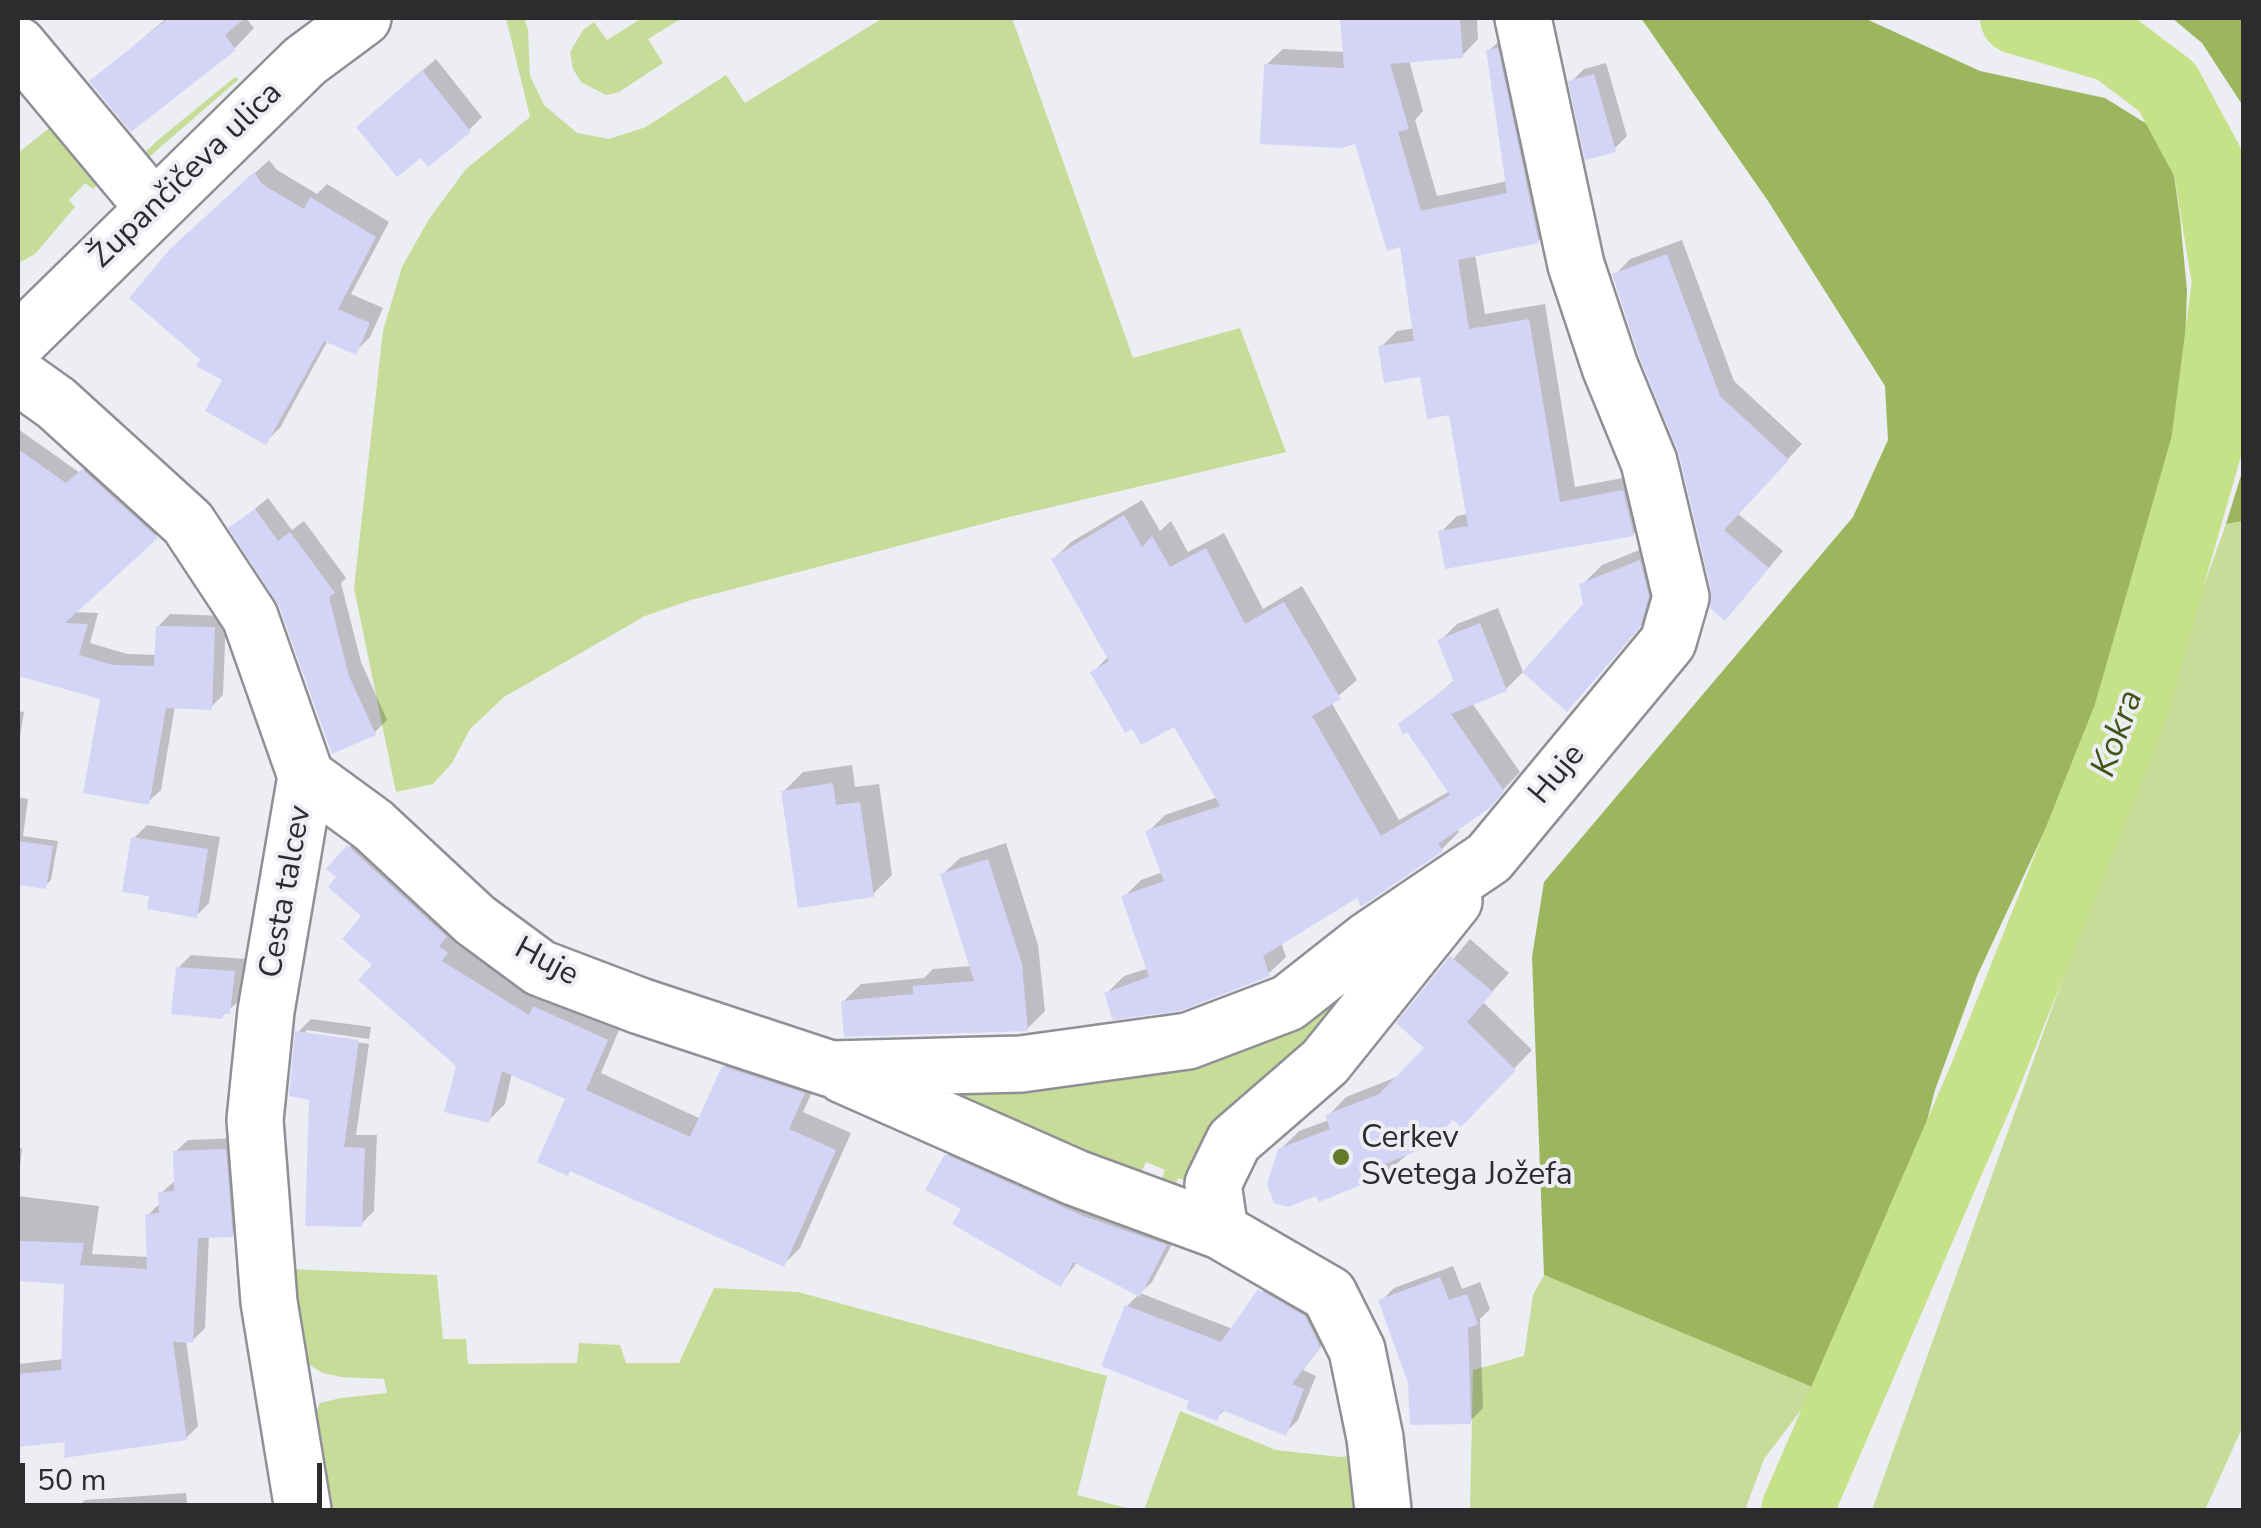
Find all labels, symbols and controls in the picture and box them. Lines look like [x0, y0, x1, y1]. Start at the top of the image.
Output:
street label: Župančičeva ulica [83, 75, 291, 277]
water label: Kokra [2084, 685, 2154, 783]
street label: Huje [1522, 737, 1594, 813]
street label: Cesta talcev [253, 803, 321, 981]
street label: Huje [507, 930, 585, 996]
place label: Cerkev Svetega Jožefa [1361, 1120, 1573, 1195]
marker: Cerkev Svetega Jožefa [1330, 1146, 1352, 1168]
scale bar [25, 1443, 328, 1505]
text: 50 m [37, 1460, 106, 1501]

